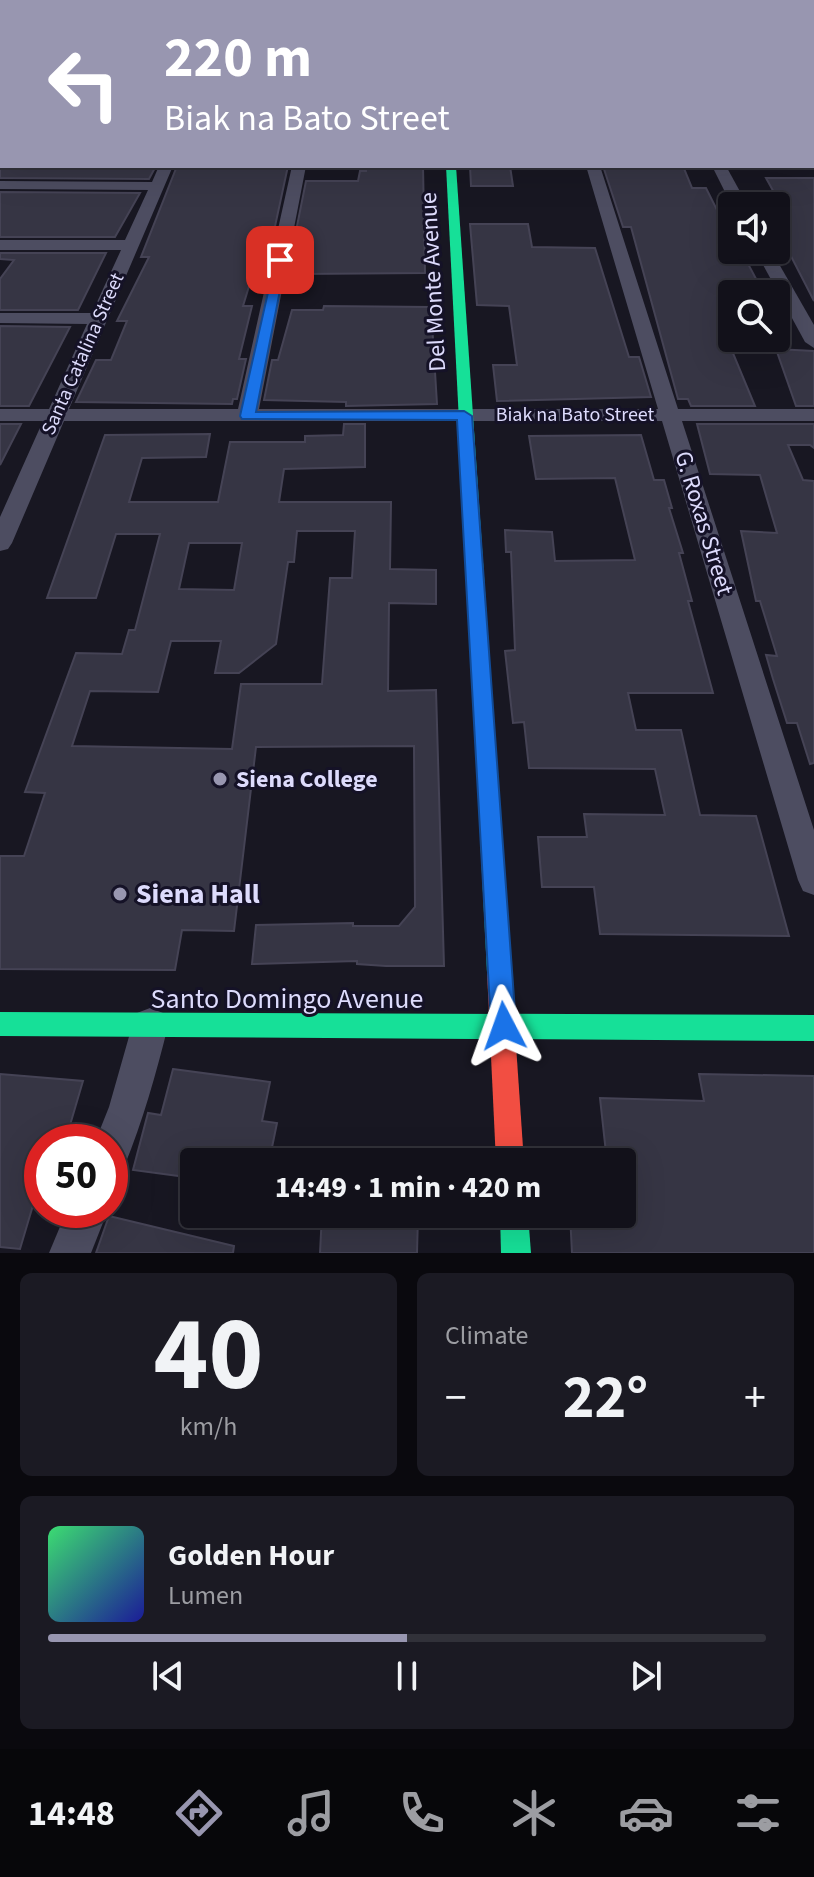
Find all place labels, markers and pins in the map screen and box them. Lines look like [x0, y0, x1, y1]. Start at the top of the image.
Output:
pin [246, 226, 314, 294]
place label: Siena College [236, 762, 378, 797]
marker: Siena College [211, 770, 229, 788]
place label: Siena Hall [136, 874, 260, 914]
marker: Siena Hall [111, 885, 129, 903]

